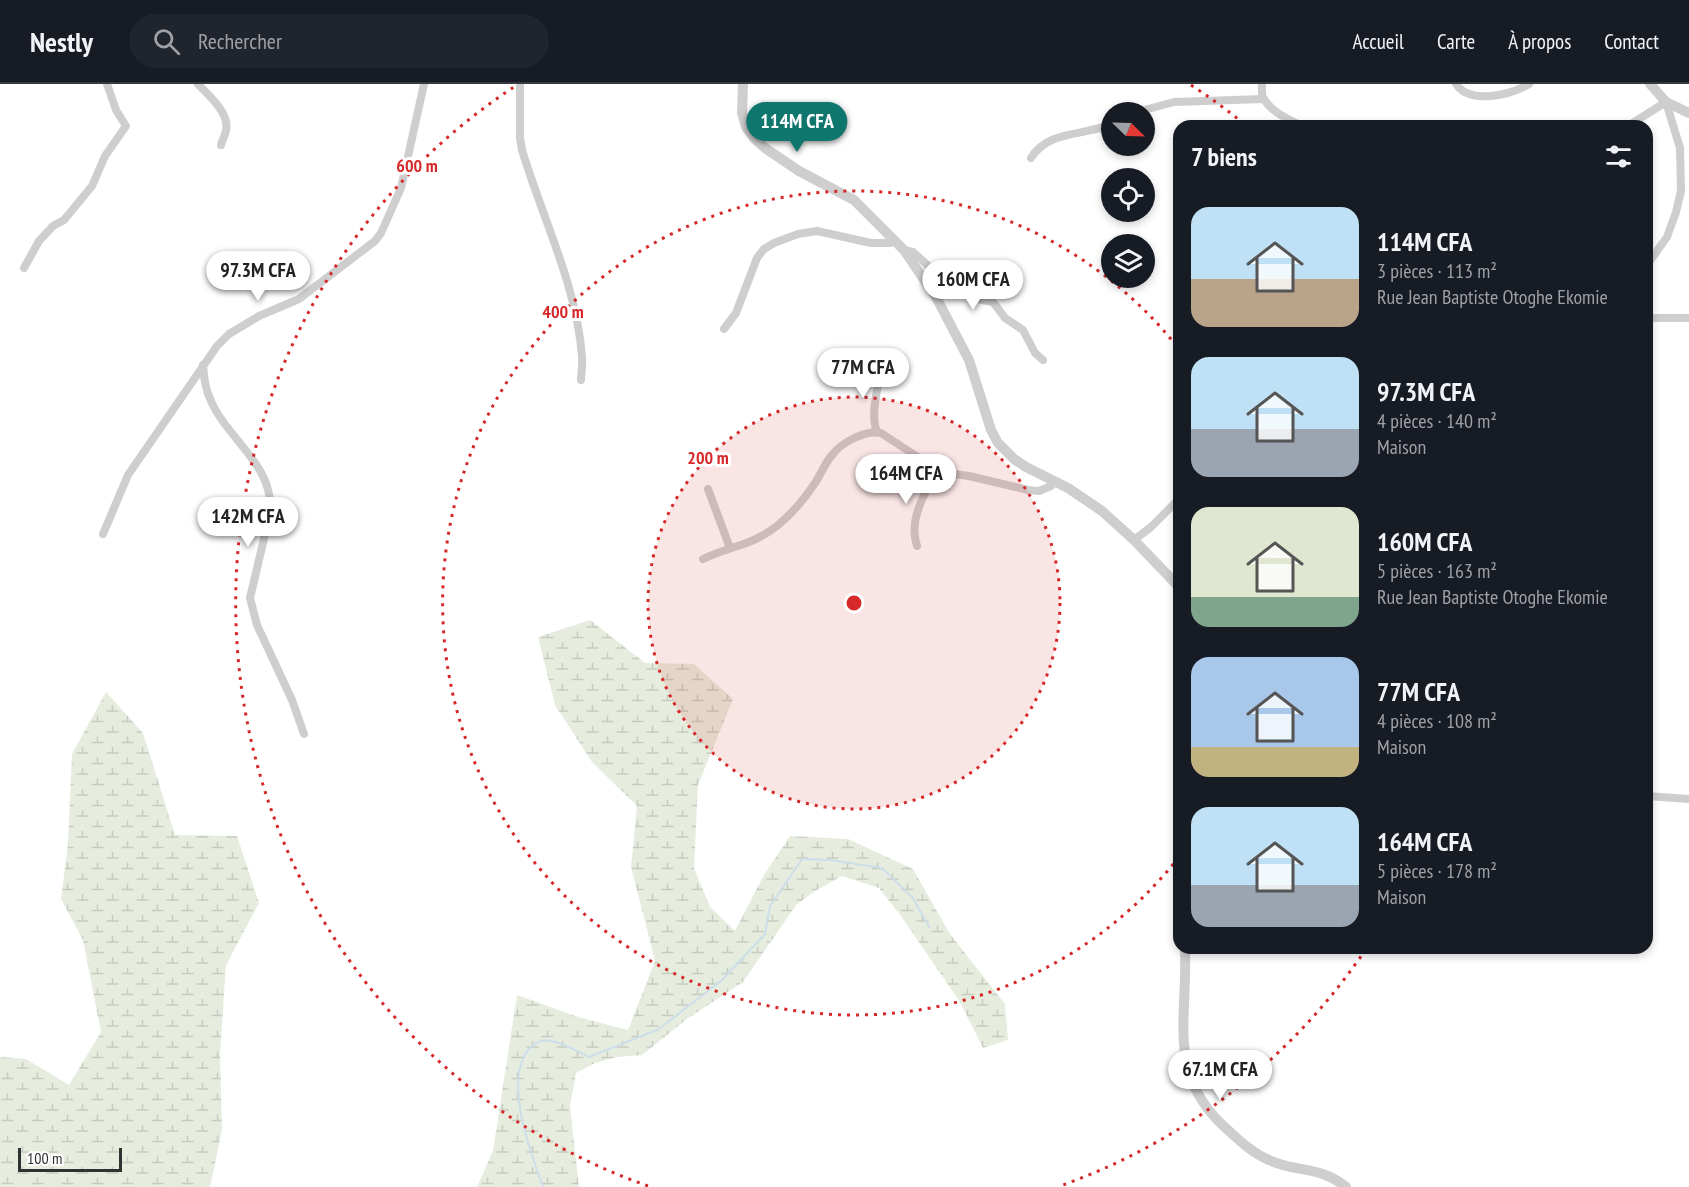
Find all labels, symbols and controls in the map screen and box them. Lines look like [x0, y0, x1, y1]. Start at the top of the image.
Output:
search box [129, 14, 549, 68]
text: Nestly [30, 23, 93, 60]
icon: search [150, 25, 183, 58]
text: Rechercher [198, 27, 282, 55]
text: Accueil [1352, 28, 1404, 55]
text: Carte [1437, 28, 1475, 55]
text: À propos [1508, 28, 1571, 55]
text: Contact [1604, 28, 1659, 55]
pin: 114M CFA [735, 102, 859, 153]
north arrow [1101, 102, 1155, 156]
map controls [1101, 102, 1155, 288]
text: 114M CFA [760, 108, 834, 134]
text: 7 biens [1191, 140, 1257, 173]
icon: filters [1602, 140, 1635, 173]
text: 600 m [396, 154, 438, 177]
button: locate [1101, 168, 1155, 222]
text: 114M CFA [1377, 225, 1472, 258]
icon: home [1239, 231, 1311, 303]
button: layers [1101, 234, 1155, 288]
pin: 97.3M CFA [189, 251, 327, 302]
text: 97.3M CFA [220, 257, 296, 283]
text: 3 pièces · 113 m² [1377, 258, 1497, 284]
pin: 160M CFA [911, 260, 1035, 311]
text: 160M CFA [936, 266, 1010, 292]
text: Rue Jean Baptiste Otoghe Ekomie [1377, 284, 1608, 310]
text: 400 m [542, 300, 584, 323]
pin: 77M CFA [808, 348, 918, 399]
text: 77M CFA [831, 354, 895, 380]
text: 97.3M CFA [1377, 375, 1475, 408]
icon: home [1239, 381, 1311, 453]
text: 4 pièces · 140 m² [1377, 408, 1497, 434]
text: Maison [1377, 434, 1426, 460]
text: 200 m [687, 446, 729, 469]
pin: 164M CFA [844, 454, 968, 505]
text: 164M CFA [869, 460, 943, 486]
pin: 142M CFA [186, 497, 310, 548]
text: 142M CFA [211, 503, 285, 529]
text: 160M CFA [1377, 525, 1472, 558]
icon: home [1239, 531, 1311, 603]
text: 5 pièces · 163 m² [1377, 558, 1497, 584]
text: Rue Jean Baptiste Otoghe Ekomie [1377, 584, 1608, 610]
centre of rings [844, 593, 864, 613]
text: 77M CFA [1377, 675, 1460, 708]
icon: home [1239, 681, 1311, 753]
text: 4 pièces · 108 m² [1377, 708, 1497, 734]
text: Maison [1377, 734, 1426, 760]
text: 164M CFA [1377, 825, 1472, 858]
icon: home [1239, 831, 1311, 903]
text: 5 pièces · 178 m² [1377, 858, 1497, 884]
text: Maison [1377, 884, 1426, 910]
pin: 67.1M CFA [1151, 1050, 1289, 1101]
text: 67.1M CFA [1182, 1056, 1258, 1082]
scale bar [18, 1145, 122, 1172]
text: 100 m [27, 1148, 62, 1168]

